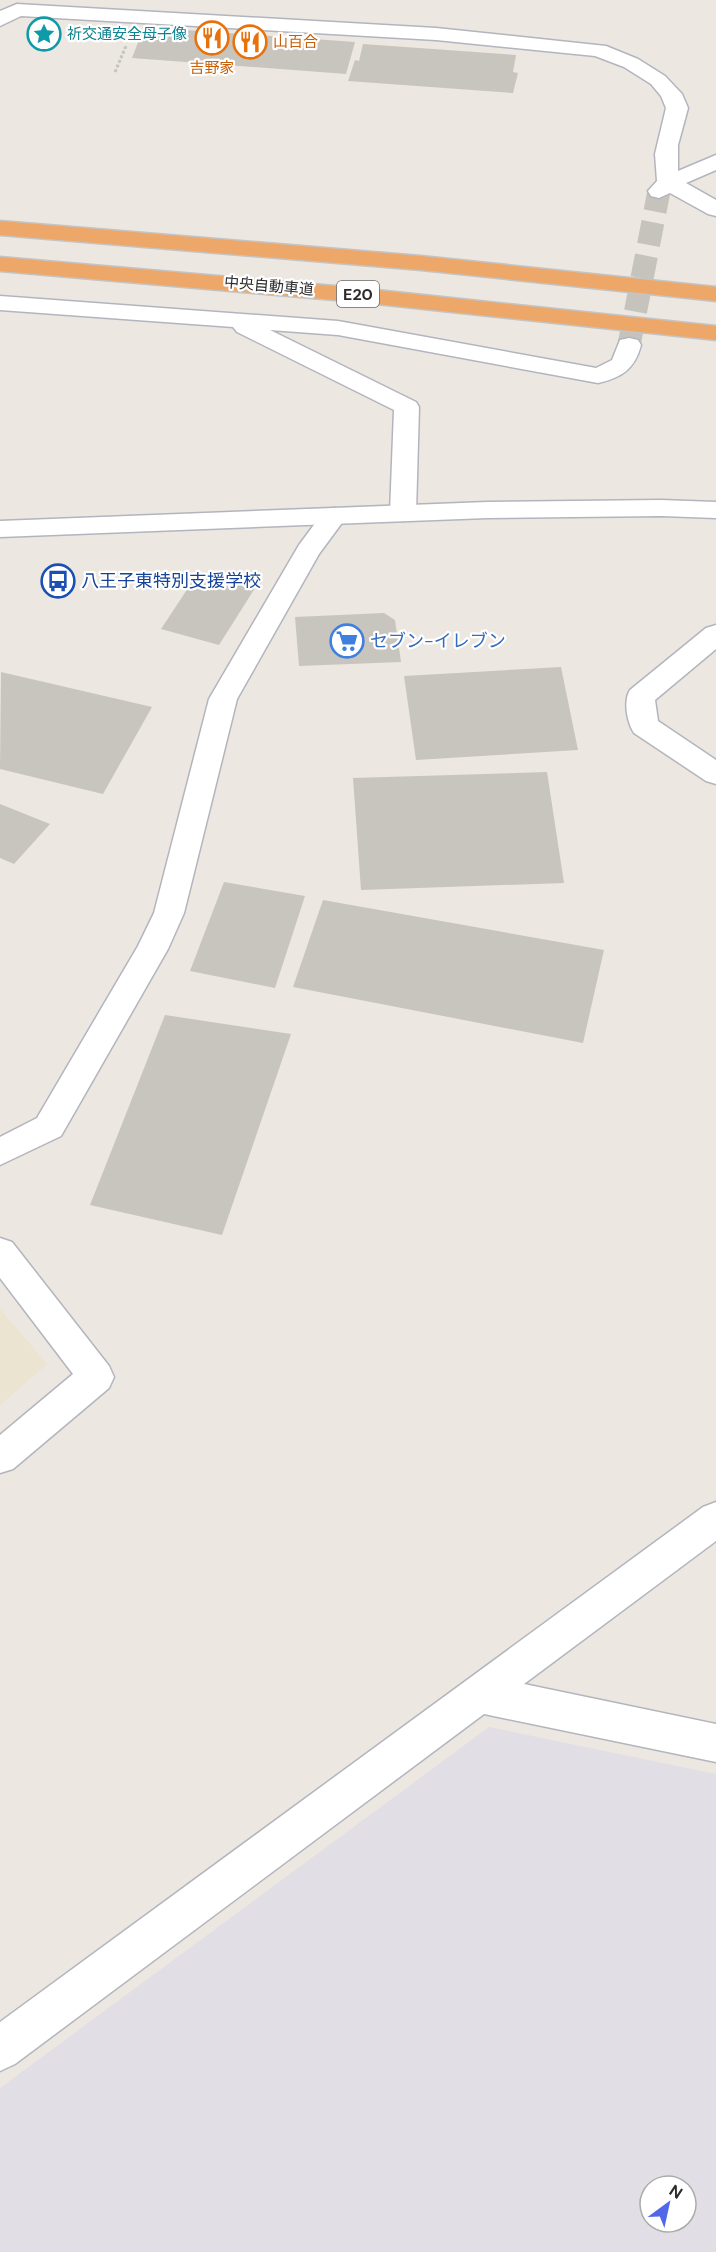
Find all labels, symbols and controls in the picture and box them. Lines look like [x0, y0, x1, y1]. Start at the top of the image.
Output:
place icon: 祈交通安全母子像 [26, 16, 62, 52]
restaurant icon: 吉野家 [194, 20, 230, 56]
place label: 祈交通安全母子像 [67, 24, 187, 44]
restaurant icon: 山百合 [232, 24, 268, 60]
place label: 山百合 [273, 32, 318, 52]
place label: 吉野家 [189, 58, 235, 78]
street label: 中央自動車道 [223, 272, 315, 300]
road number: E20 [337, 281, 379, 307]
bus stop icon: 八王子東特別支援学校 [40, 563, 76, 599]
place label: 八王子東特別支援学校 [81, 569, 261, 593]
supermarket icon: セブン-イレブン [329, 623, 365, 659]
place label: セブン-イレブン [370, 629, 506, 653]
north arrow [638, 2174, 698, 2234]
text: N [665, 2180, 687, 2204]

